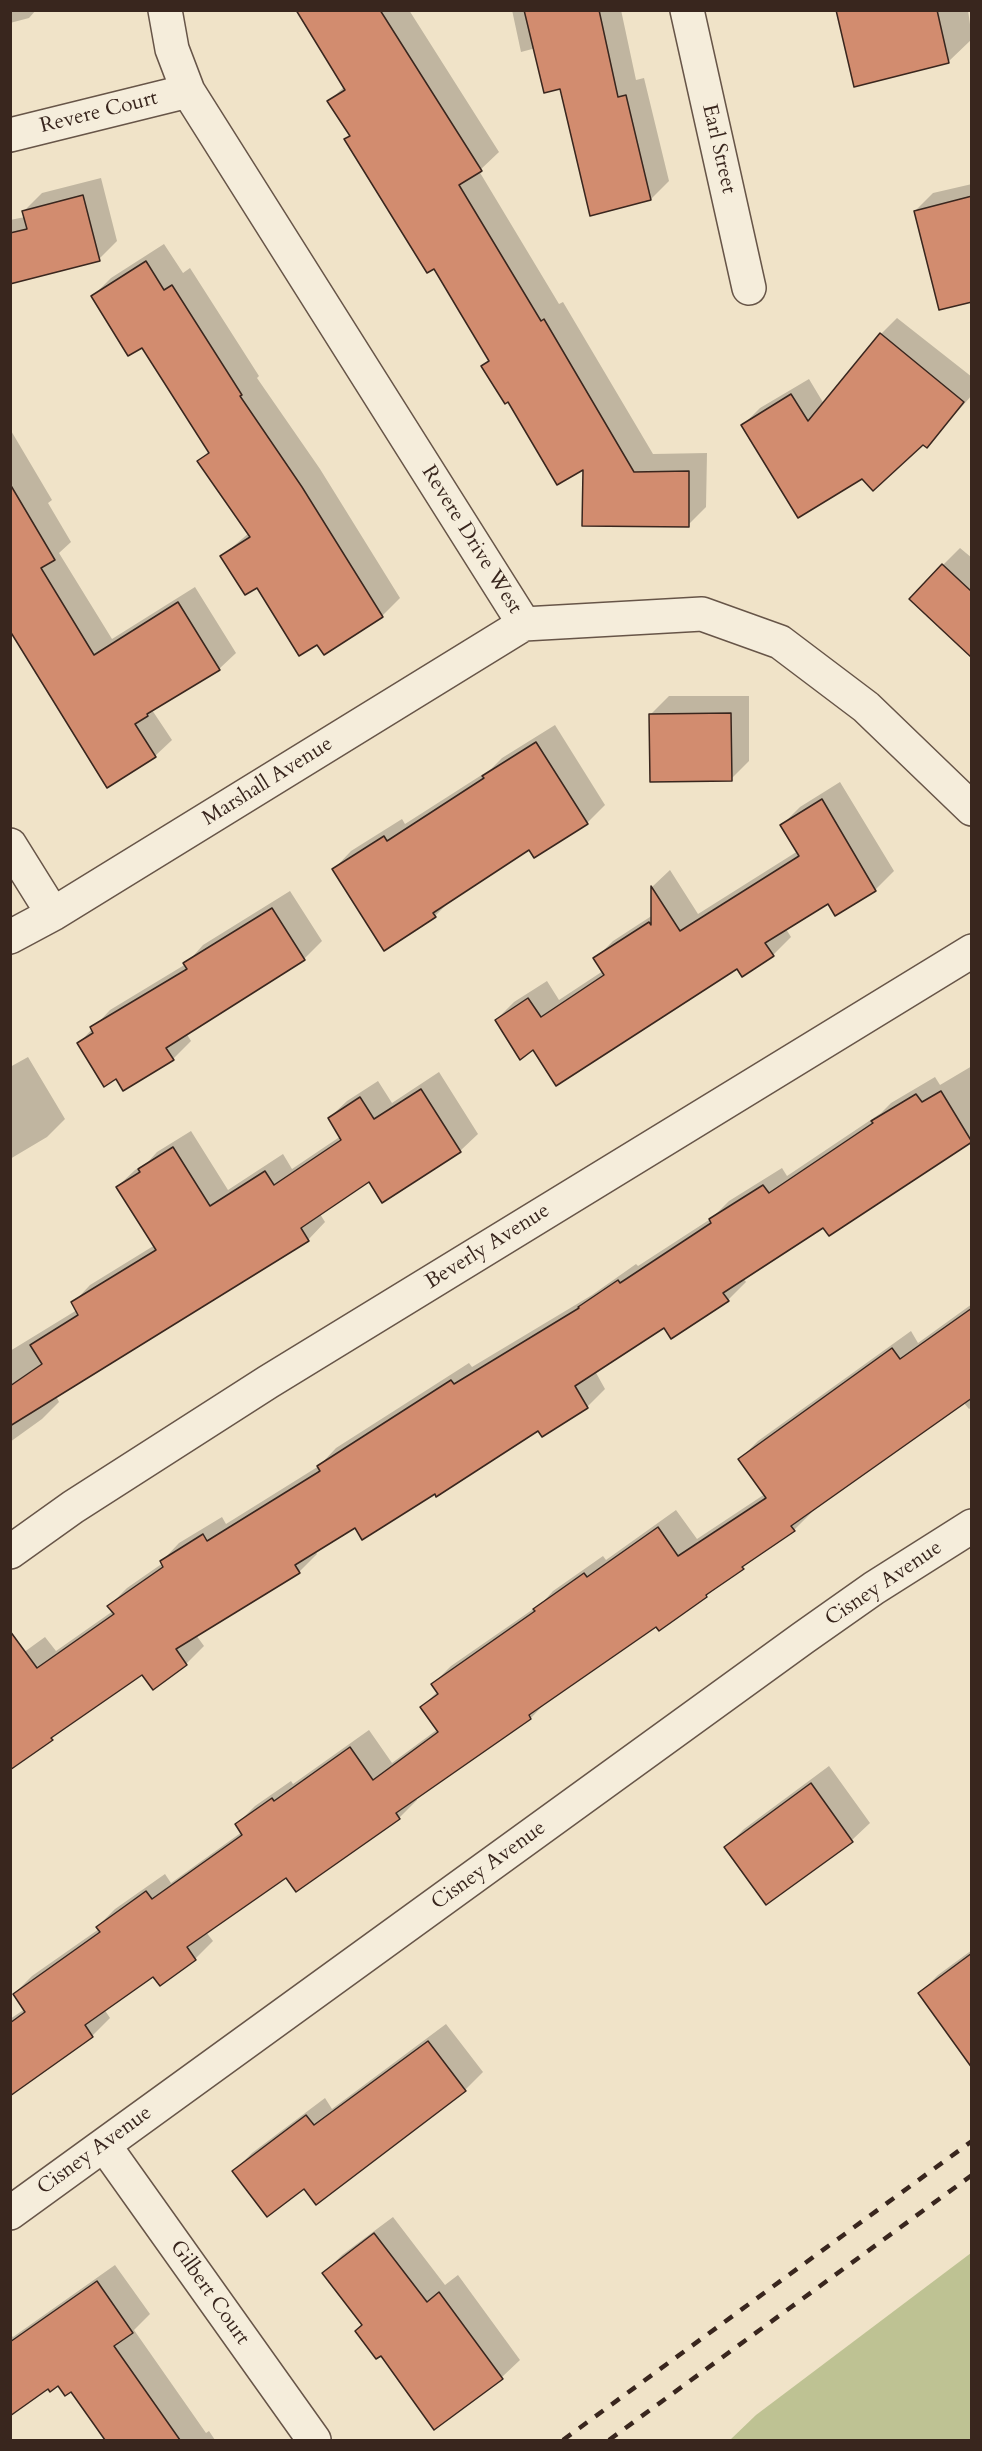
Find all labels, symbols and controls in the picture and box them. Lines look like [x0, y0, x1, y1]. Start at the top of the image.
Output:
street label: Revere Court [38, 86, 160, 140]
street label: Earl Street [695, 102, 741, 196]
street label: Revere Drive West [415, 461, 527, 619]
street label: Marshall Avenue [198, 732, 338, 832]
street label: Beverly Avenue [421, 1199, 555, 1295]
street label: Cisney Avenue [821, 1536, 947, 1632]
street label: Cisney Avenue [427, 1816, 551, 1916]
street label: Cisney Avenue [33, 2101, 157, 2201]
street label: Gilbert Court [164, 2236, 254, 2350]

